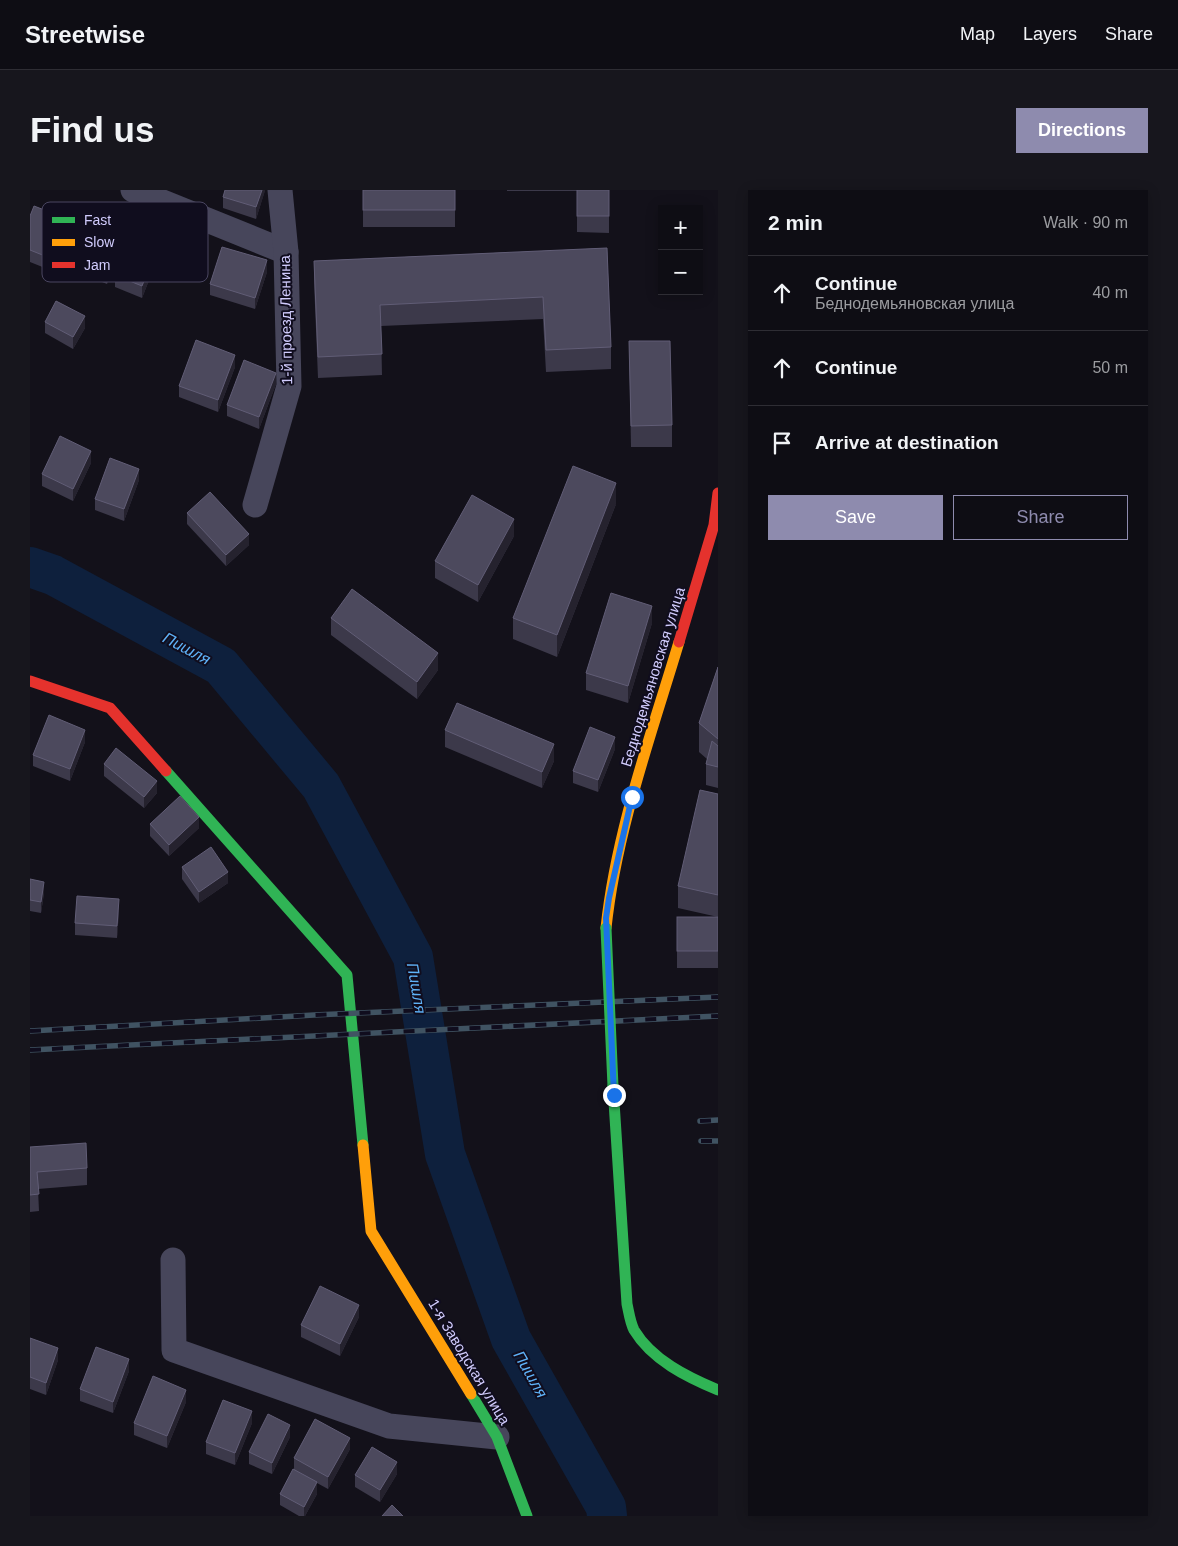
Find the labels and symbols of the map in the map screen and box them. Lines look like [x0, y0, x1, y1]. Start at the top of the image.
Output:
legend [42, 202, 208, 282]
text: Fast [84, 212, 111, 228]
text: Slow [84, 234, 115, 250]
street label: 1-й проезд Ленина [276, 254, 295, 385]
text: Jam [84, 257, 110, 273]
street label: Беднодемьяновская улица [617, 584, 688, 769]
water label: Пишля [160, 629, 214, 668]
route start [621, 786, 644, 809]
water label: Пишля [404, 961, 429, 1015]
route end [603, 1084, 626, 1107]
street label: 1-я Заводская улица [425, 1296, 514, 1428]
water label: Пишля [510, 1348, 551, 1401]

